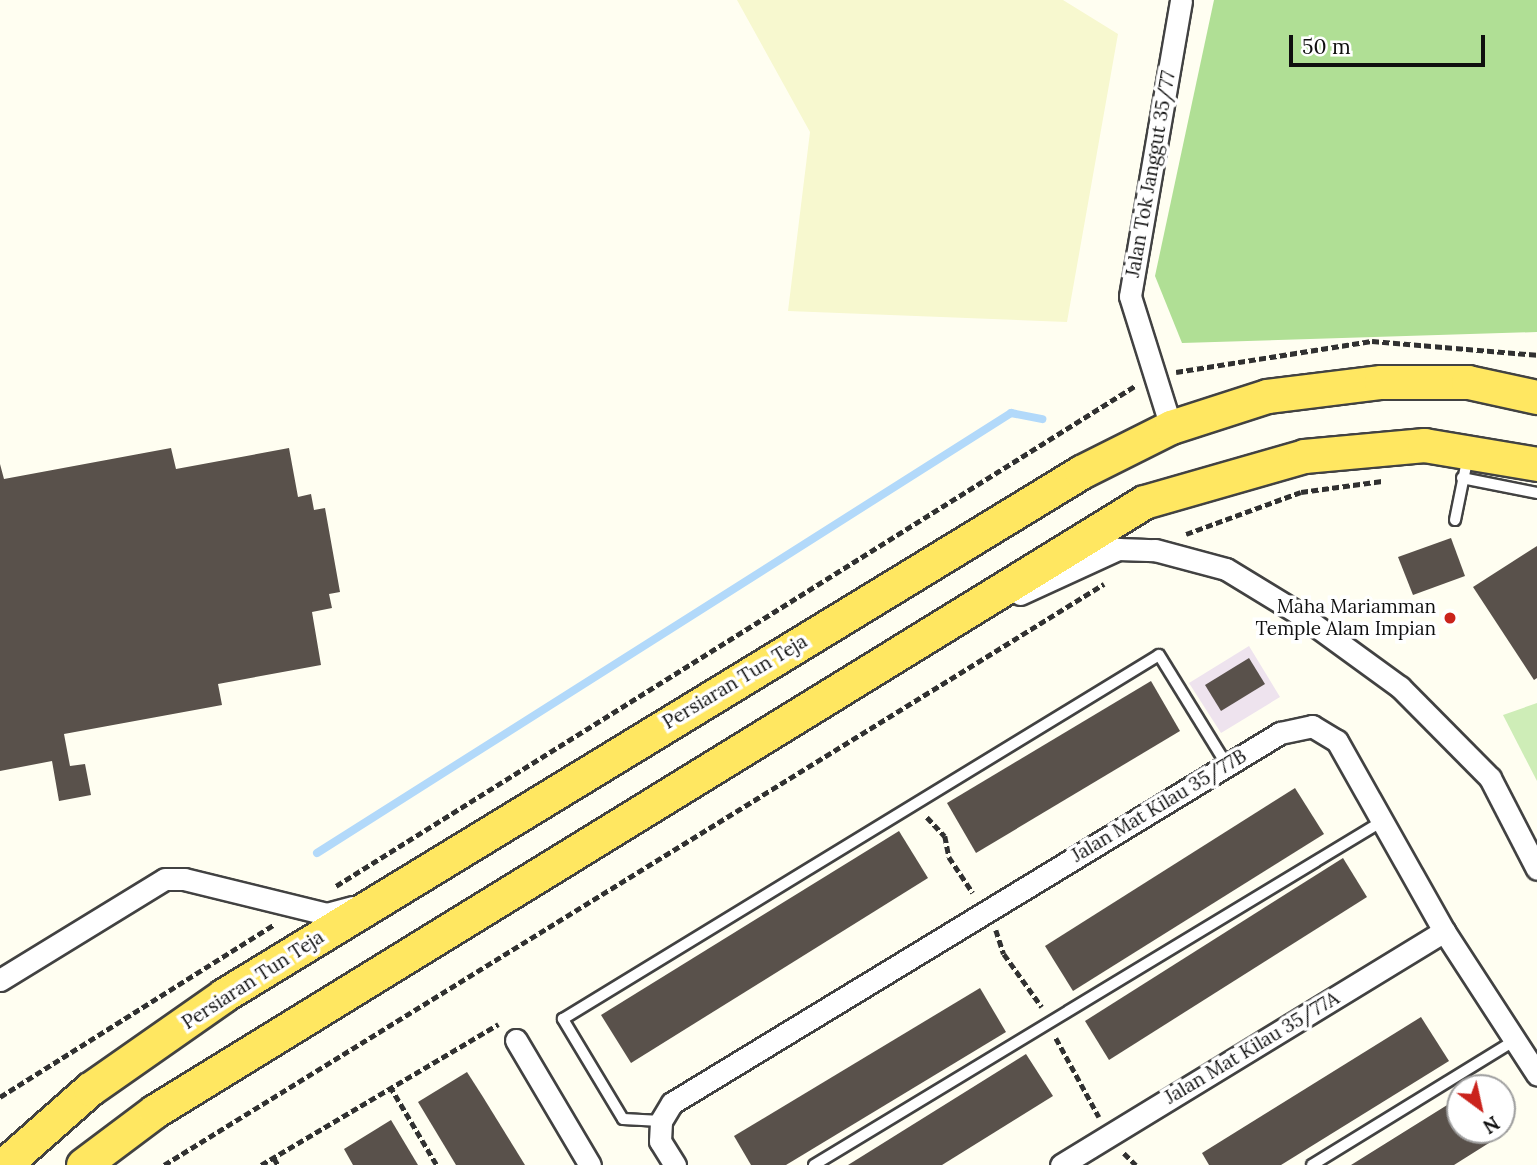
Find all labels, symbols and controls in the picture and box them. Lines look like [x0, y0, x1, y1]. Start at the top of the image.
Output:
scale bar [1292, 21, 1488, 65]
text: 50 m [1302, 33, 1351, 60]
street label: Jalan Tok Janggut 35/77 [1122, 69, 1180, 279]
place label: Maha Mariamman Temple Alam Impian [1256, 596, 1436, 640]
marker: Maha Mariamman Temple Alam Impian [1442, 610, 1458, 626]
street label: Persiaran Tun Teja [659, 630, 811, 734]
street label: Jalan Mat Kilau 35/77B [1068, 745, 1250, 867]
street label: Persiaran Tun Teja [178, 926, 328, 1034]
street label: Jalan Mat Kilau 35/77A [1161, 987, 1343, 1109]
north arrow [1446, 1074, 1516, 1144]
text: N [1479, 1111, 1504, 1139]

